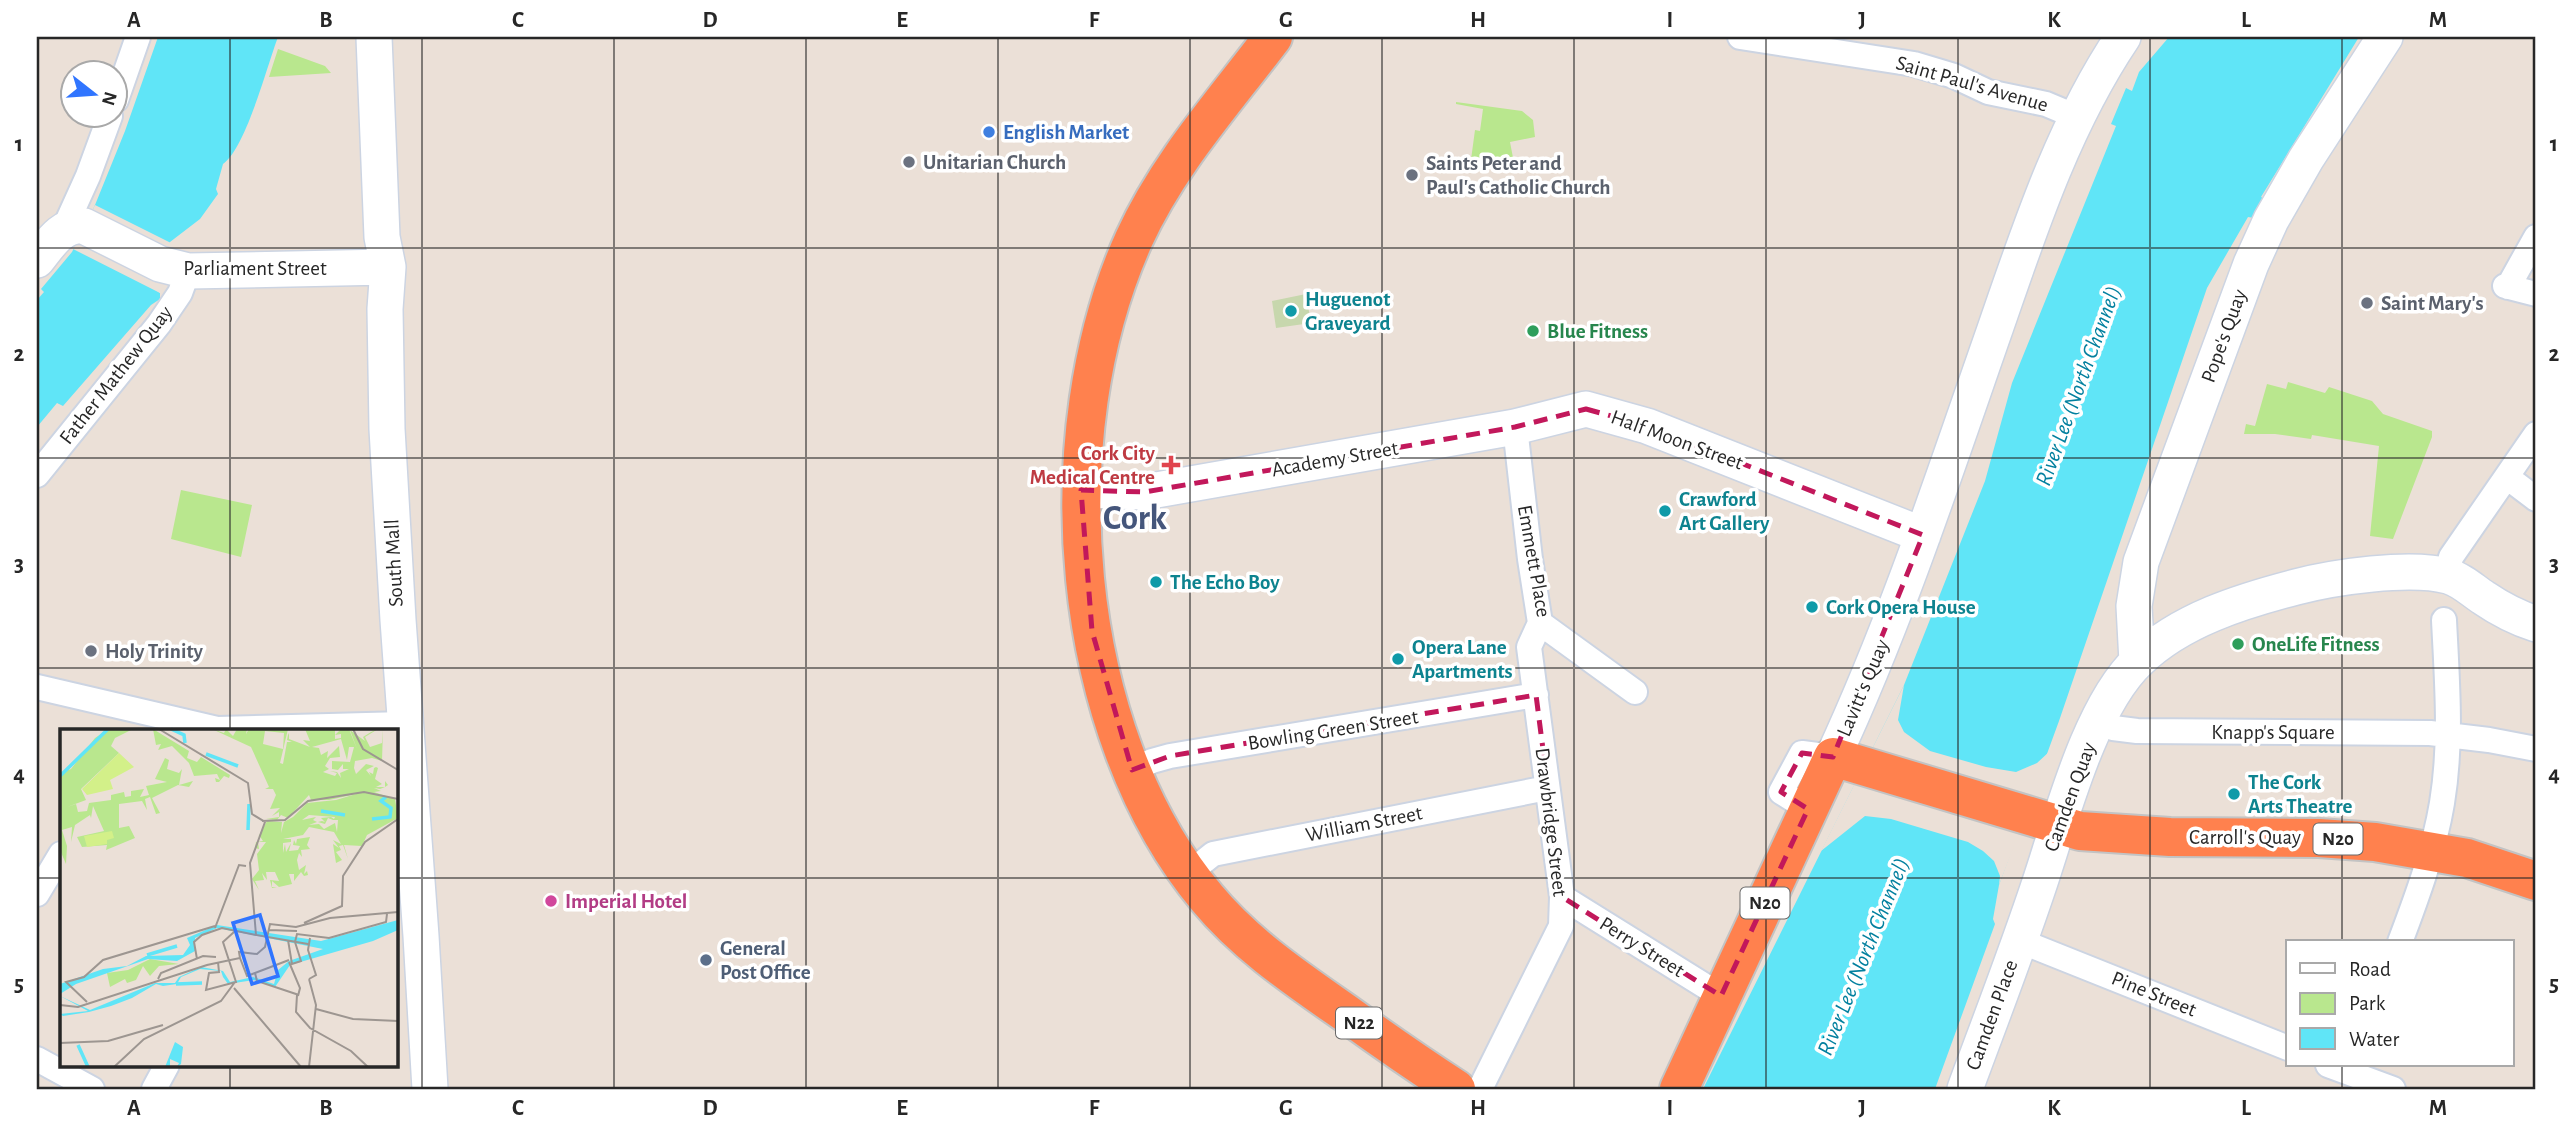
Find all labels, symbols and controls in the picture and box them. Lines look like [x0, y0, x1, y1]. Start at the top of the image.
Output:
text: A [127, 9, 141, 32]
text: B [319, 9, 333, 32]
text: C [512, 9, 524, 32]
text: D [702, 9, 718, 32]
text: E [896, 9, 908, 32]
text: F [1089, 9, 1100, 32]
text: G [1279, 9, 1293, 32]
text: H [1470, 9, 1486, 32]
text: I [1667, 9, 1673, 32]
text: J [1858, 9, 1866, 32]
text: K [2047, 9, 2061, 32]
text: L [2241, 9, 2251, 32]
text: M [2429, 9, 2447, 32]
street label: Saint Paul's Avenue [1894, 52, 2050, 116]
north arrow [60, 60, 130, 130]
text: N [98, 89, 120, 108]
place label: English Market [1003, 122, 1129, 143]
marker: English Market [981, 124, 997, 140]
text: 1 [15, 133, 23, 156]
text: 1 [2550, 133, 2558, 156]
place label: Unitarian Church [923, 152, 1066, 173]
place label: Saints Peter and Paul's Catholic Church [1426, 153, 1610, 198]
marker: Unitarian Church [901, 154, 917, 170]
marker: Saints Peter and Paul's Catholic Church [1404, 167, 1420, 183]
street label: Parliament Street [183, 258, 327, 279]
water label: River Lee (North Channel) [2032, 283, 2126, 489]
street label: Pope's Quay [2197, 287, 2251, 385]
place label: Huguenot Graveyard [1305, 289, 1391, 334]
place label: Saint Mary's [2381, 293, 2484, 314]
marker: Saint Mary's [2359, 295, 2375, 311]
street label: Father Mathew Quay [56, 302, 176, 448]
marker: Huguenot Graveyard [1283, 303, 1299, 319]
place label: Blue Fitness [1547, 321, 1648, 342]
marker: Blue Fitness [1525, 323, 1541, 339]
text: 2 [14, 343, 25, 366]
text: 2 [2549, 343, 2560, 366]
street label: Half Moon Street [1608, 406, 1746, 474]
street label: Academy Street [1270, 437, 1400, 480]
place label: Cork City Medical Centre [1030, 443, 1156, 488]
marker: Cork City Medical Centre [1161, 455, 1181, 475]
place label: Crawford Art Gallery [1679, 489, 1770, 534]
district label: Cork [1103, 501, 1168, 536]
street label: Emmett Place [1514, 503, 1554, 619]
marker: Crawford Art Gallery [1657, 503, 1673, 519]
street label: South Mall [381, 518, 407, 608]
text: 3 [14, 553, 24, 576]
text: 3 [2549, 553, 2559, 576]
place label: The Echo Boy [1170, 572, 1280, 593]
marker: The Echo Boy [1148, 574, 1164, 590]
place label: Cork Opera House [1826, 597, 1976, 618]
marker: Cork Opera House [1804, 599, 1820, 615]
place label: OneLife Fitness [2252, 634, 2380, 655]
street label: Lavitt's Quay [1833, 636, 1893, 740]
marker: OneLife Fitness [2230, 636, 2246, 652]
place label: Opera Lane Apartments [1412, 637, 1513, 682]
place label: Holy Trinity [105, 641, 203, 662]
marker: Holy Trinity [83, 643, 99, 659]
marker: Opera Lane Apartments [1390, 651, 1406, 667]
street label: Bowling Green Street [1246, 706, 1420, 754]
street label: Knapp's Square [2211, 722, 2335, 743]
inset map [60, 729, 397, 1066]
street label: Camden Quay [2041, 740, 2099, 854]
street label: Drawbridge Street [1531, 746, 1571, 898]
text: 4 [13, 763, 25, 786]
text: 4 [2548, 763, 2560, 786]
place label: The Cork Arts Theatre [2248, 772, 2352, 817]
marker: The Cork Arts Theatre [2226, 786, 2242, 802]
street label: William Street [1304, 802, 1424, 846]
road number: N20 [2314, 824, 2362, 854]
street label: Carroll's Quay [2189, 827, 2301, 848]
water label: River Lee (North Channel) [1814, 855, 1914, 1059]
road number: N20 [1740, 888, 1790, 918]
place label: Imperial Hotel [565, 891, 687, 912]
marker: Imperial Hotel [543, 893, 559, 909]
street label: Perry Street [1596, 913, 1688, 981]
place label: General Post Office [720, 938, 811, 983]
legend [2286, 940, 2514, 1066]
marker: General Post Office [698, 952, 714, 968]
street label: Camden Place [1962, 957, 2022, 1073]
text: Road [2349, 959, 2391, 980]
street label: Pine Street [2109, 968, 2200, 1021]
text: 5 [14, 973, 24, 996]
text: 5 [2549, 973, 2559, 996]
text: Park [2349, 993, 2386, 1014]
road number: N22 [1336, 1007, 1382, 1038]
text: Water [2349, 1029, 2399, 1050]
text: A [127, 1097, 141, 1120]
text: B [319, 1097, 333, 1120]
text: C [512, 1097, 524, 1120]
text: D [702, 1097, 718, 1120]
text: E [896, 1097, 908, 1120]
text: F [1089, 1097, 1100, 1120]
text: G [1279, 1097, 1293, 1120]
text: H [1470, 1097, 1486, 1120]
text: I [1667, 1097, 1673, 1120]
text: J [1858, 1097, 1866, 1120]
text: K [2047, 1097, 2061, 1120]
text: L [2241, 1097, 2251, 1120]
text: M [2429, 1097, 2447, 1120]

